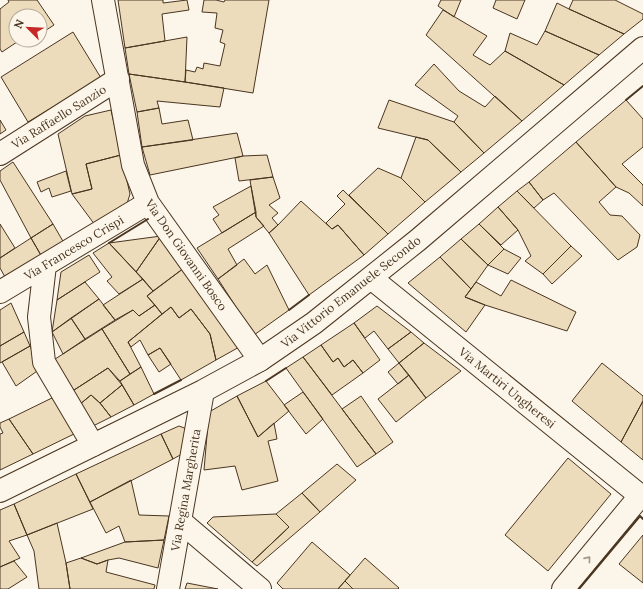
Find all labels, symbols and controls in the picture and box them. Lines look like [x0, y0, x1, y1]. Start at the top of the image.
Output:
north arrow [8, 8, 48, 48]
text: N [11, 17, 27, 31]
street label: Via Raffaello Sanzio [8, 81, 109, 152]
street label: Via Don Giovanni Bosco [142, 195, 231, 313]
street label: Via Francesco Crispi [20, 212, 126, 284]
street label: Via Vittorio Emanuele Secondo [277, 232, 424, 351]
street label: Via Martiri Ungheresi [455, 343, 559, 431]
street label: Via Regina Margherita [167, 428, 204, 553]
one-way arrow [584, 556, 591, 563]

